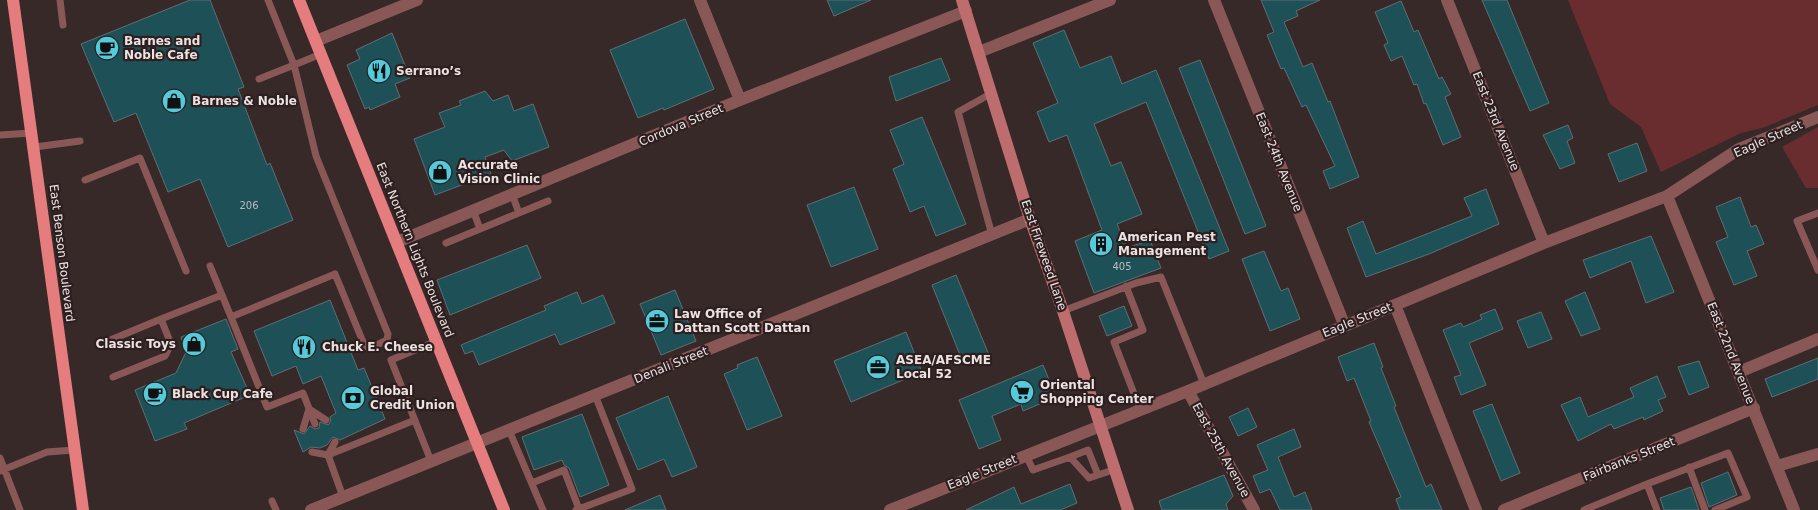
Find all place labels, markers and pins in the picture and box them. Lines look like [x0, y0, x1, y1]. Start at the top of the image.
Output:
place label: Barnes and Noble Cafe [124, 34, 200, 62]
cafe icon: Barnes and Noble Cafe [94, 35, 120, 61]
restaurant icon: Serrano’s [366, 58, 392, 84]
place label: Serrano’s [396, 64, 461, 78]
shop icon: Barnes & Noble [161, 88, 187, 114]
place label: Barnes & Noble [192, 94, 297, 108]
place label: Accurate Vision Clinic [458, 158, 540, 186]
shop icon: Accurate Vision Clinic [427, 159, 453, 185]
place label: American Pest Management [1118, 230, 1216, 258]
building icon: American Pest Management [1088, 231, 1114, 257]
place label: Law Office of Dattan Scott Dattan [674, 307, 810, 335]
office icon: Law Office of Dattan Scott Dattan [644, 308, 670, 334]
shop icon: Classic Toys [181, 331, 207, 357]
restaurant icon: Chuck E. Cheese [291, 334, 317, 360]
place label: Classic Toys [95, 337, 176, 351]
place label: Chuck E. Cheese [322, 340, 433, 354]
place label: ASEA/AFSCME Local 52 [896, 353, 991, 381]
office icon: ASEA/AFSCME Local 52 [865, 354, 891, 380]
place label: Oriental Shopping Center [1040, 378, 1153, 406]
supermarket icon: Oriental Shopping Center [1009, 379, 1035, 405]
cafe icon: Black Cup Cafe [142, 381, 168, 407]
place label: Global Credit Union [370, 384, 455, 412]
bank icon: Global Credit Union [340, 385, 366, 411]
place label: Black Cup Cafe [172, 387, 273, 401]

